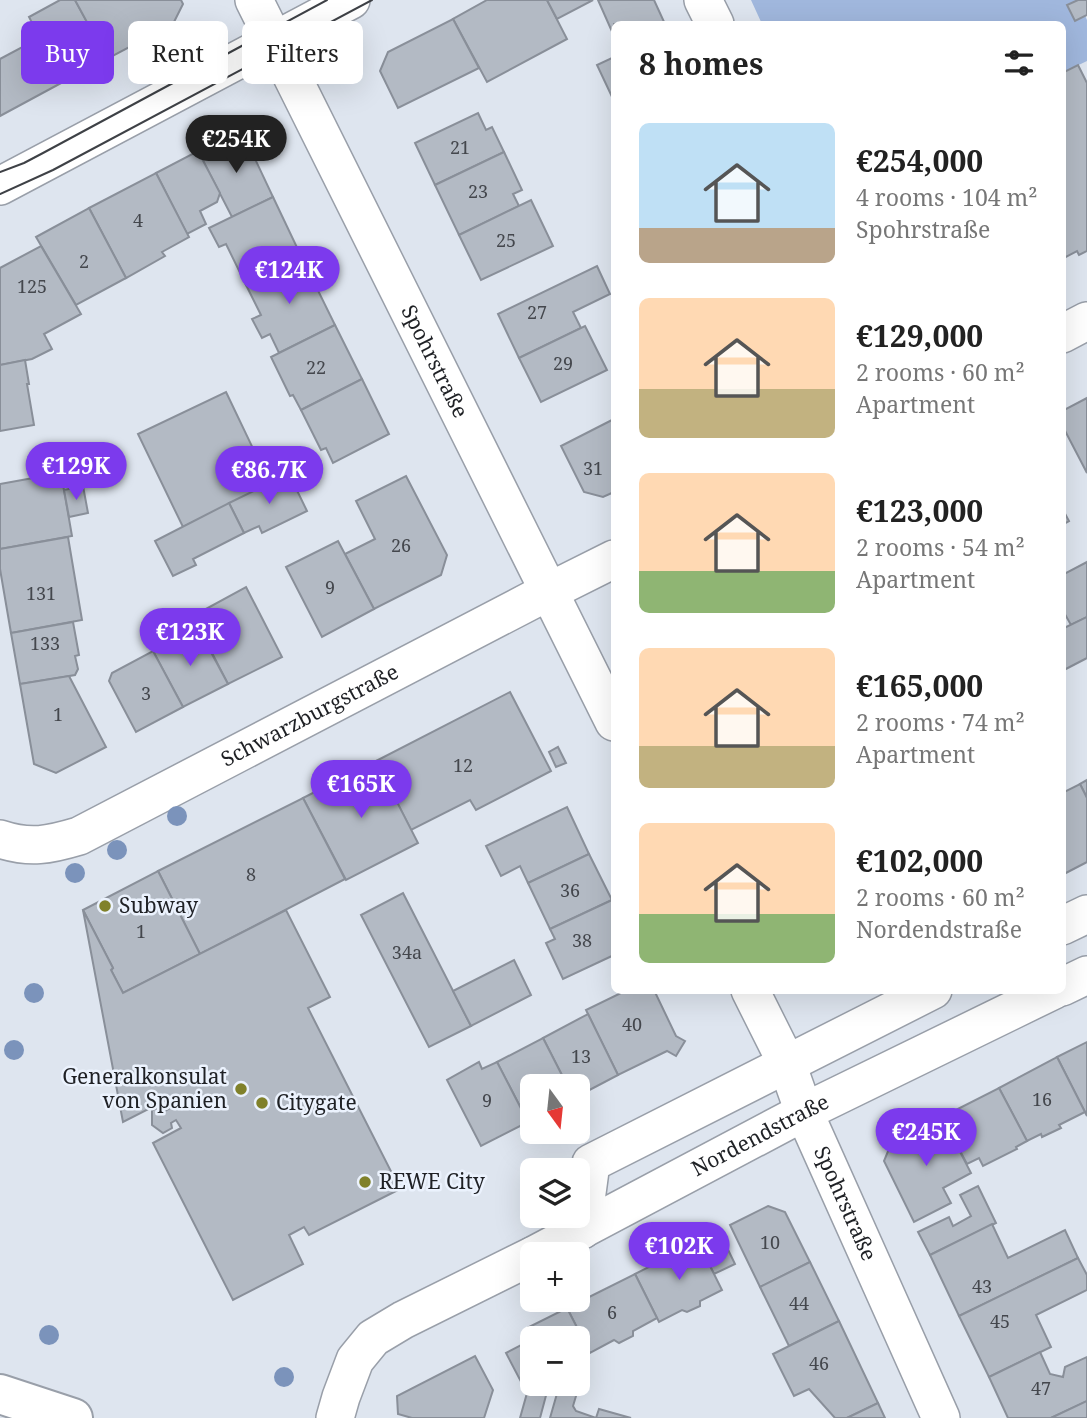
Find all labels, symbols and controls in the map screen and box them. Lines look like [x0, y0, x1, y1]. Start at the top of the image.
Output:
chip: Buy [21, 21, 114, 84]
chip: Rent [128, 21, 228, 84]
chip: Filters [242, 21, 363, 84]
text: 8 homes [639, 43, 763, 84]
icon: filters [1000, 44, 1038, 82]
pin: €254K [187, 116, 285, 175]
text: €254K [202, 122, 270, 154]
house number: 21 [450, 135, 470, 159]
text: €254,000 [856, 140, 983, 181]
icon: home [695, 151, 779, 235]
house number: 23 [468, 179, 488, 203]
text: 4 rooms · 104 m² [856, 181, 1038, 213]
house number: 4 [133, 208, 143, 232]
text: Spohrstraße [856, 213, 990, 245]
house number: 25 [496, 228, 516, 252]
pin: €124K [240, 246, 338, 306]
house number: 2 [79, 249, 89, 273]
text: €124K [255, 253, 323, 285]
house number: 125 [17, 274, 47, 298]
street label: Spohrstraße [395, 300, 475, 422]
house number: 27 [527, 300, 547, 324]
text: €129,000 [856, 315, 983, 356]
icon: home [695, 326, 779, 410]
house number: 29 [553, 351, 573, 375]
house number: 22 [306, 355, 326, 379]
text: 2 rooms · 60 m² [856, 356, 1025, 388]
text: Apartment [856, 388, 975, 420]
pin: €129K [27, 442, 125, 502]
pin: €86.7K [212, 447, 326, 506]
text: €129K [42, 449, 110, 481]
text: €86.7K [231, 453, 307, 485]
house number: 31 [583, 456, 603, 480]
text: €123,000 [856, 490, 983, 531]
icon: home [695, 501, 779, 585]
text: 2 rooms · 54 m² [856, 531, 1025, 563]
house number: 26 [391, 533, 411, 557]
text: Apartment [856, 563, 975, 595]
house number: 9 [325, 575, 335, 599]
house number: 131 [26, 581, 56, 605]
pin: €123K [141, 608, 239, 668]
text: €123K [156, 615, 224, 647]
house number: 133 [30, 631, 60, 655]
street label: Schwarzburgstraße [216, 657, 403, 773]
text: €165,000 [856, 665, 983, 706]
icon: home [695, 676, 779, 760]
house number: 3 [141, 681, 151, 705]
house number: 1 [53, 702, 63, 726]
text: 2 rooms · 74 m² [856, 706, 1025, 738]
text: Apartment [856, 738, 975, 770]
house number: 12 [453, 753, 473, 777]
pin: €165K [312, 760, 410, 820]
text: €165K [327, 767, 395, 799]
text: €102,000 [856, 840, 983, 881]
icon: home [695, 851, 779, 935]
house number: 8 [246, 862, 256, 886]
house number: 36 [560, 878, 580, 902]
text: 2 rooms · 60 m² [856, 881, 1025, 913]
place label: Subway [119, 891, 198, 919]
marker: Subway [97, 898, 113, 914]
text: Nordendstraße [856, 913, 1022, 945]
house number: 1 [136, 919, 146, 943]
house number: 38 [572, 928, 592, 952]
house number: 34a [392, 940, 422, 964]
house number: 40 [622, 1012, 642, 1036]
house number: 13 [571, 1044, 591, 1068]
place label: Generalkonsulat von Spanien [62, 1062, 227, 1114]
north arrow [520, 1074, 590, 1144]
map controls [520, 1074, 590, 1396]
marker: Generalkonsulat von Spanien [233, 1081, 249, 1097]
street label: Nordendstraße [686, 1087, 833, 1182]
house number: 16 [1032, 1087, 1052, 1111]
place label: Citygate [276, 1088, 357, 1116]
house number: 9 [482, 1088, 492, 1112]
marker: Citygate [254, 1095, 270, 1111]
pin: €245K [877, 1108, 975, 1168]
text: €245K [892, 1115, 960, 1147]
street label: Spohrstraße [808, 1141, 884, 1265]
button: layers [520, 1158, 590, 1228]
place label: REWE City [379, 1167, 485, 1195]
marker: REWE City [357, 1174, 373, 1190]
pin: €102K [630, 1222, 728, 1282]
text: €102K [645, 1229, 713, 1261]
house number: 10 [760, 1230, 780, 1254]
button: + [520, 1242, 590, 1312]
house number: 43 [972, 1274, 992, 1298]
house number: 44 [789, 1291, 809, 1315]
house number: 6 [607, 1300, 617, 1324]
house number: 45 [990, 1309, 1010, 1333]
button: − [520, 1326, 590, 1396]
house number: 46 [809, 1351, 829, 1375]
house number: 47 [1031, 1376, 1051, 1400]

